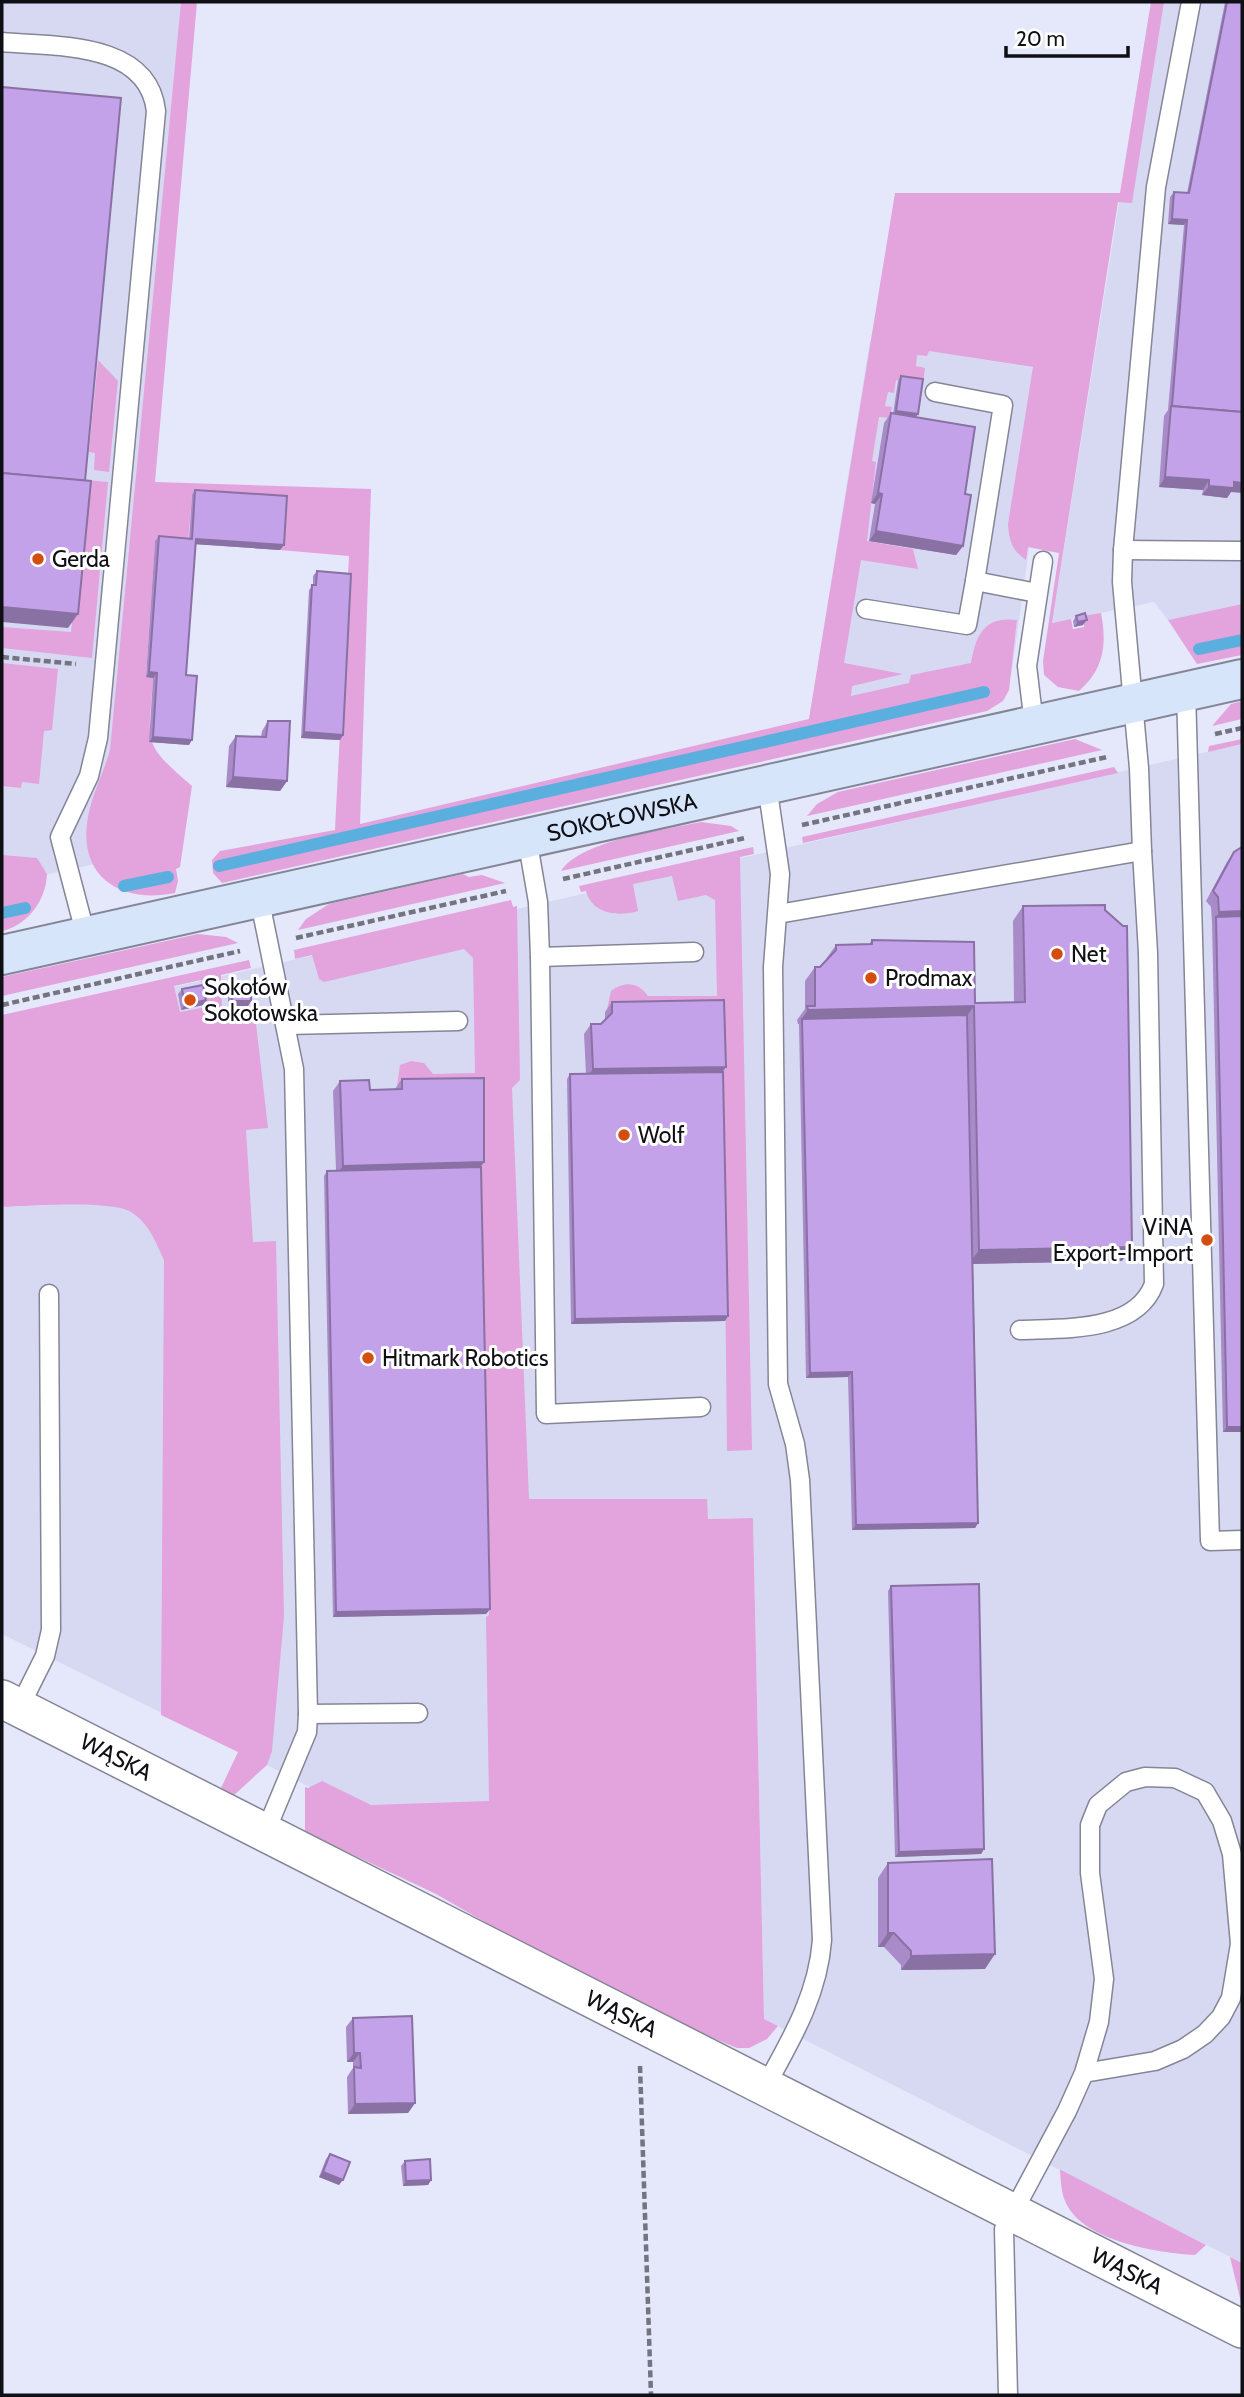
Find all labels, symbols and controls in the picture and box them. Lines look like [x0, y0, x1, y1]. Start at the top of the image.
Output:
scale bar [1006, 14, 1128, 58]
text: 20 m [1016, 26, 1065, 51]
place label: Gerda [52, 545, 110, 573]
marker: Gerda [30, 551, 46, 567]
street label: SOKOŁOWSKA [544, 787, 699, 847]
place label: Net [1071, 940, 1107, 968]
marker: Net [1049, 946, 1065, 962]
place label: Prodmax [885, 964, 973, 992]
marker: Prodmax [863, 970, 879, 986]
place label: Sokołów Sokołowska [204, 973, 318, 1027]
marker: Sokołów Sokołowska [182, 992, 198, 1008]
place label: Wolf [638, 1121, 685, 1149]
marker: Wolf [616, 1127, 632, 1143]
place label: ViNA Export-Import [1053, 1213, 1193, 1267]
marker: ViNA Export-Import [1199, 1232, 1215, 1248]
place label: Hitmark Robotics [382, 1344, 549, 1372]
marker: Hitmark Robotics [360, 1350, 376, 1366]
street label: WĄSKA [76, 1727, 157, 1787]
street label: WĄSKA [581, 1984, 662, 2044]
street label: WĄSKA [1087, 2241, 1168, 2300]

